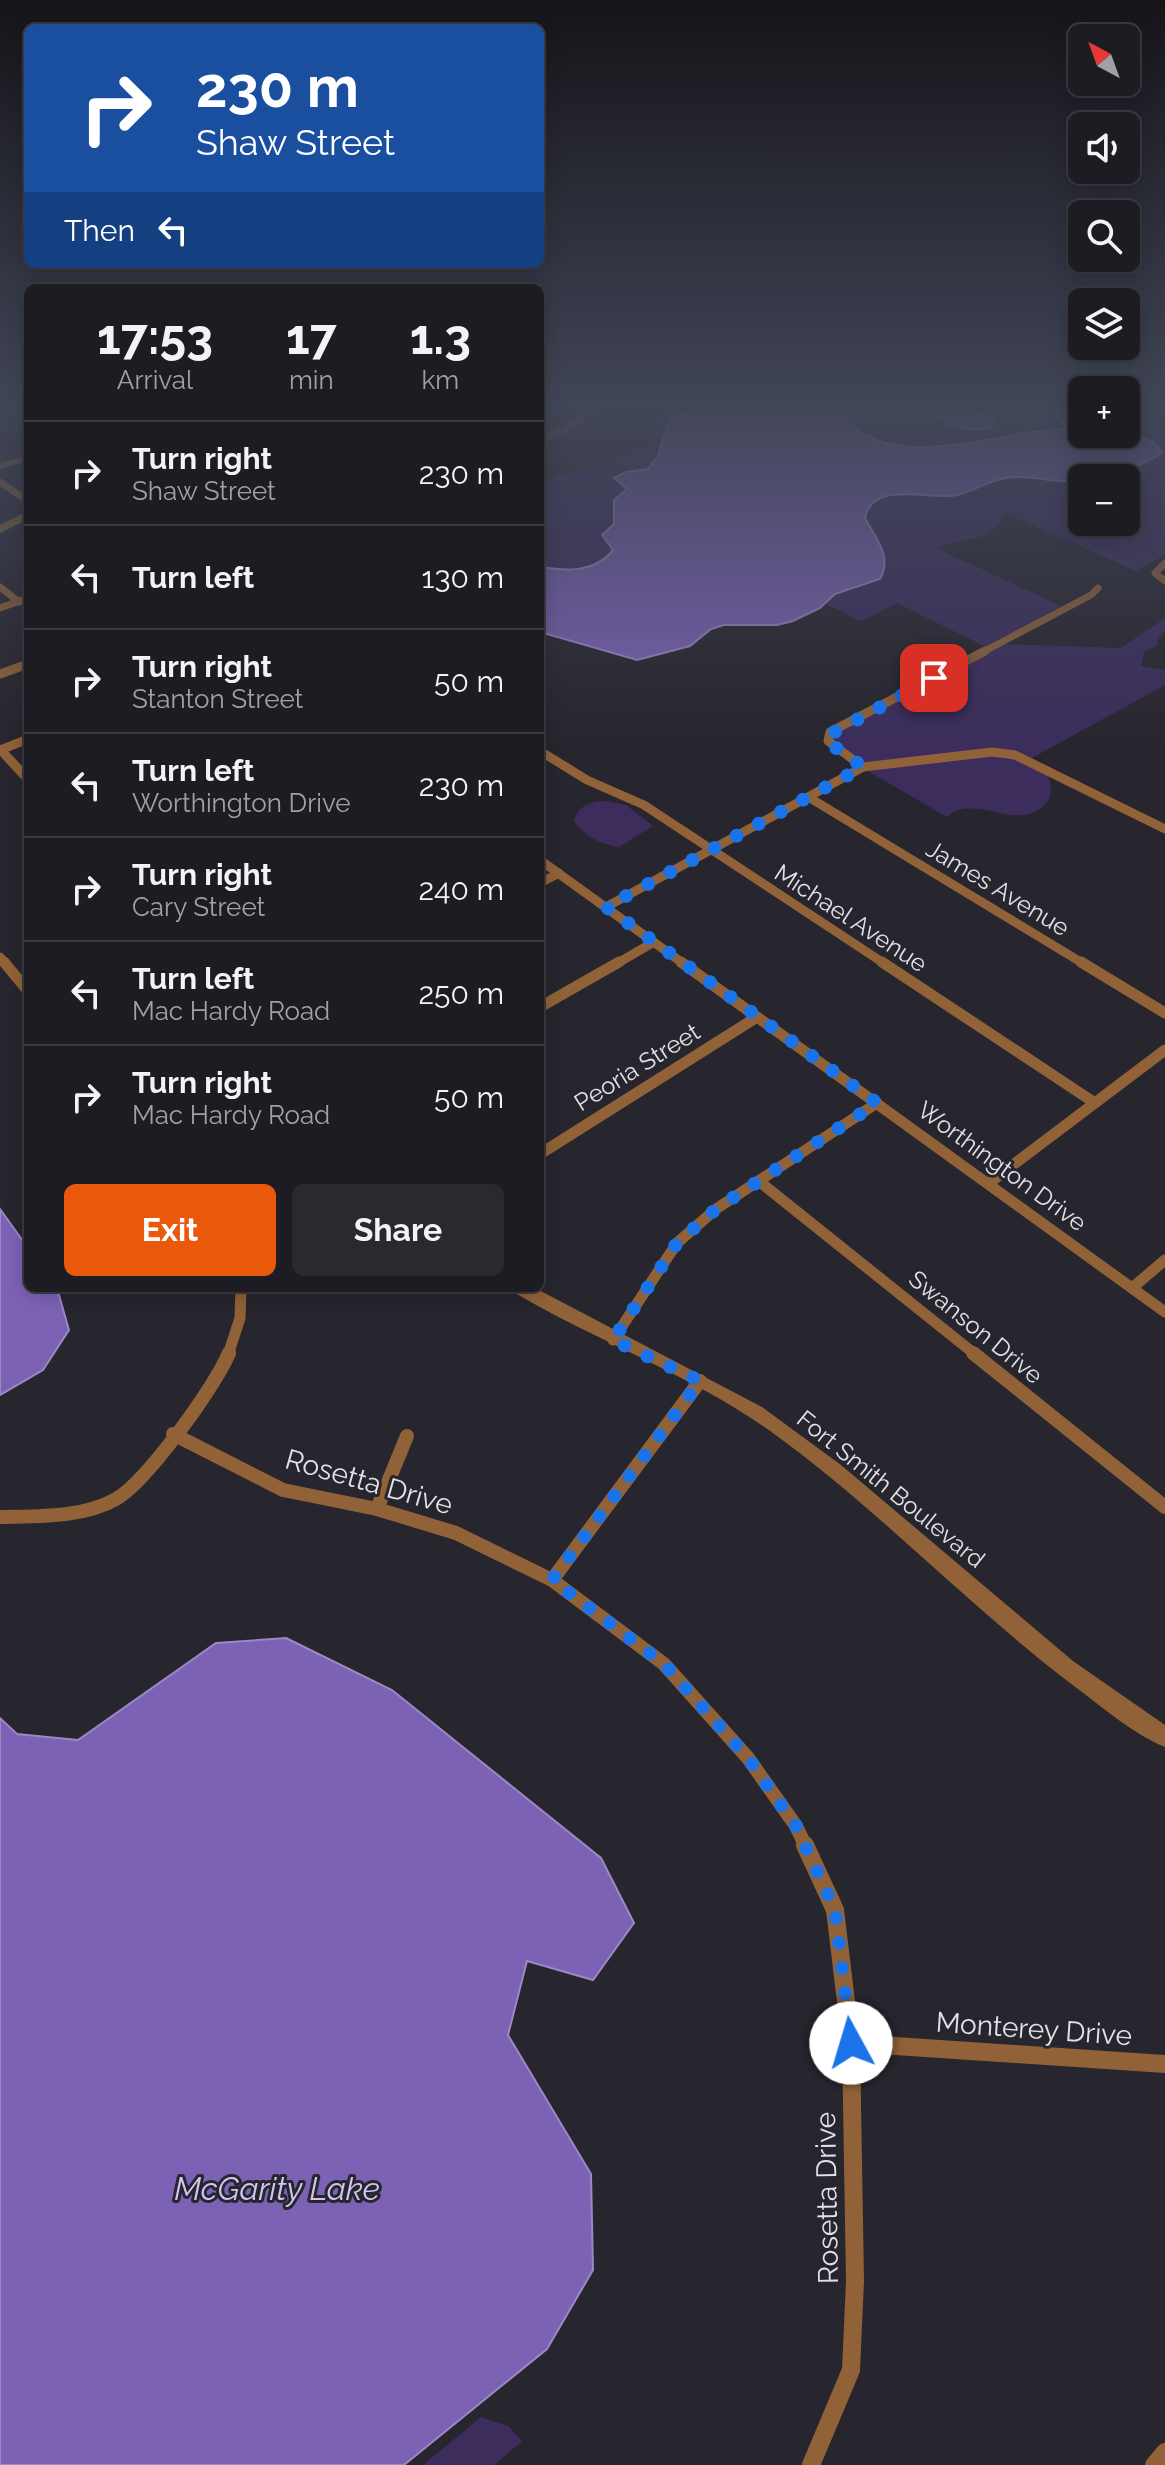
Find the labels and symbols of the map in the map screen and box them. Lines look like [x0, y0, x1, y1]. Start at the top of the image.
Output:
north arrow [1068, 24, 1140, 96]
pin [900, 644, 968, 712]
street label: James Avenue [921, 834, 1075, 942]
street label: Michael Avenue [769, 858, 933, 978]
street label: Peoria Street [569, 1017, 705, 1117]
street label: Worthington Drive [912, 1095, 1092, 1237]
street label: Swanson Drive [903, 1264, 1049, 1390]
street label: Fort Smith Boulevard [791, 1404, 991, 1574]
street label: Rosetta Drive [282, 1442, 456, 1522]
position arrow [809, 2001, 893, 2085]
street label: Monterey Drive [935, 2006, 1133, 2052]
street label: Rosetta Drive [809, 2112, 845, 2284]
water label: McGarity Lake [174, 2170, 380, 2207]

